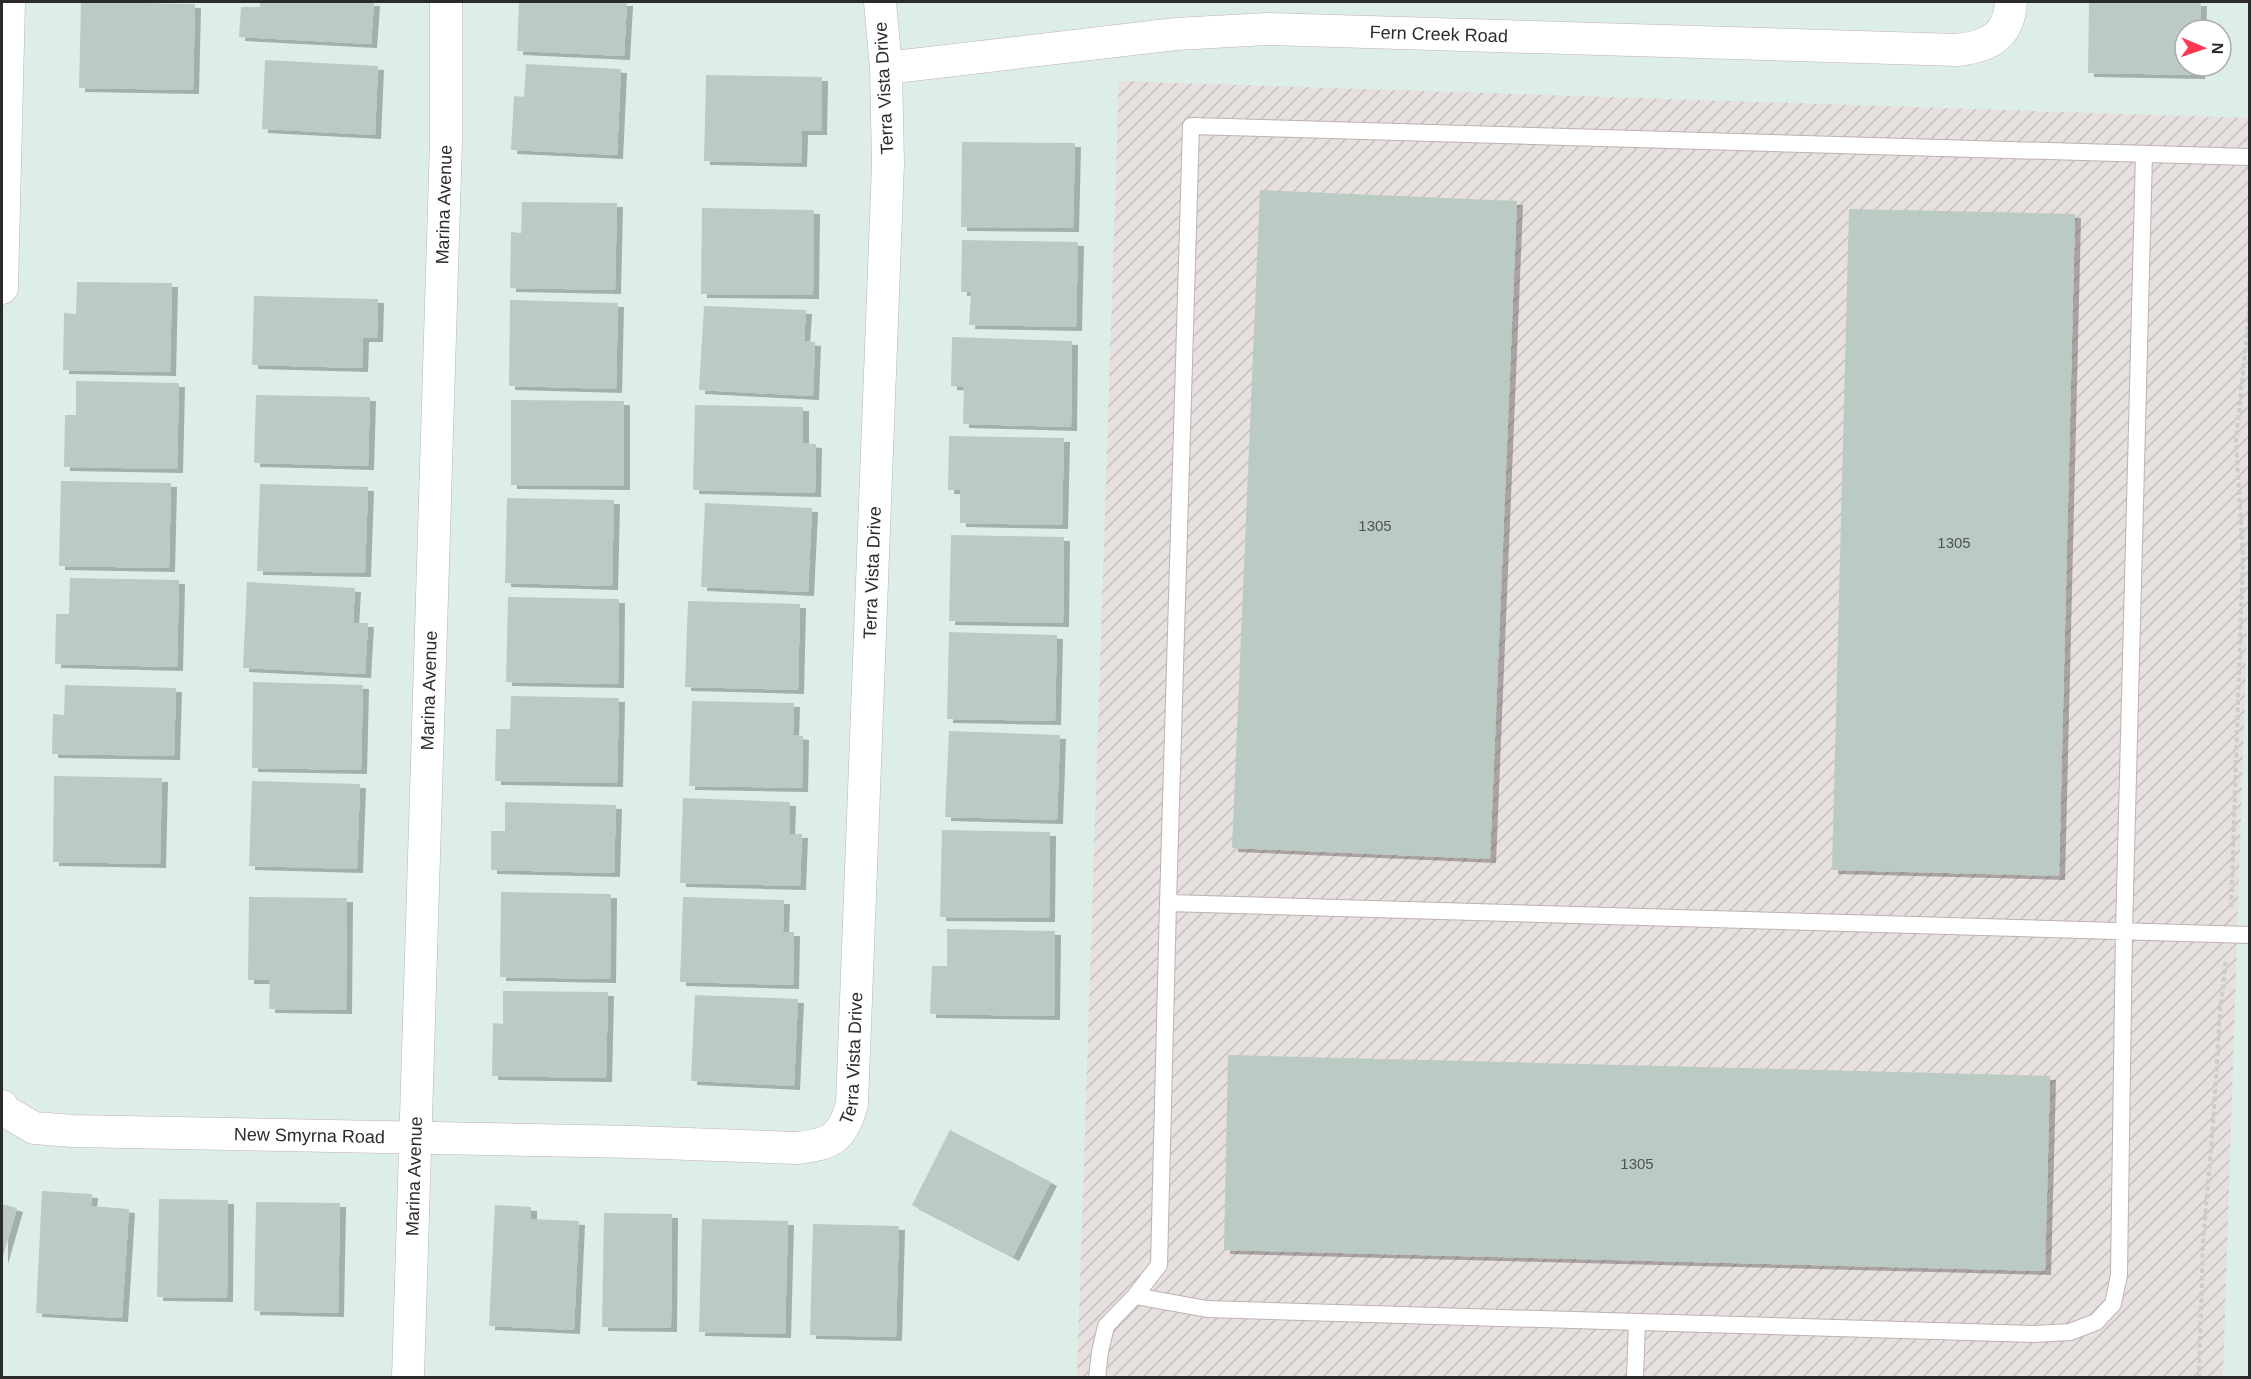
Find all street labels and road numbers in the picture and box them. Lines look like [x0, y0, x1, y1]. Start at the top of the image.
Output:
street label: Terra Vista Drive [871, 21, 897, 155]
street label: Fern Creek Road [1369, 22, 1508, 46]
street label: Marina Avenue [432, 144, 456, 265]
street label: Terra Vista Drive [860, 506, 885, 639]
street label: Marina Avenue [417, 630, 441, 751]
street label: Terra Vista Drive [836, 992, 866, 1128]
street label: Marina Avenue [402, 1116, 426, 1236]
street label: New Smyrna Road [234, 1124, 385, 1147]

